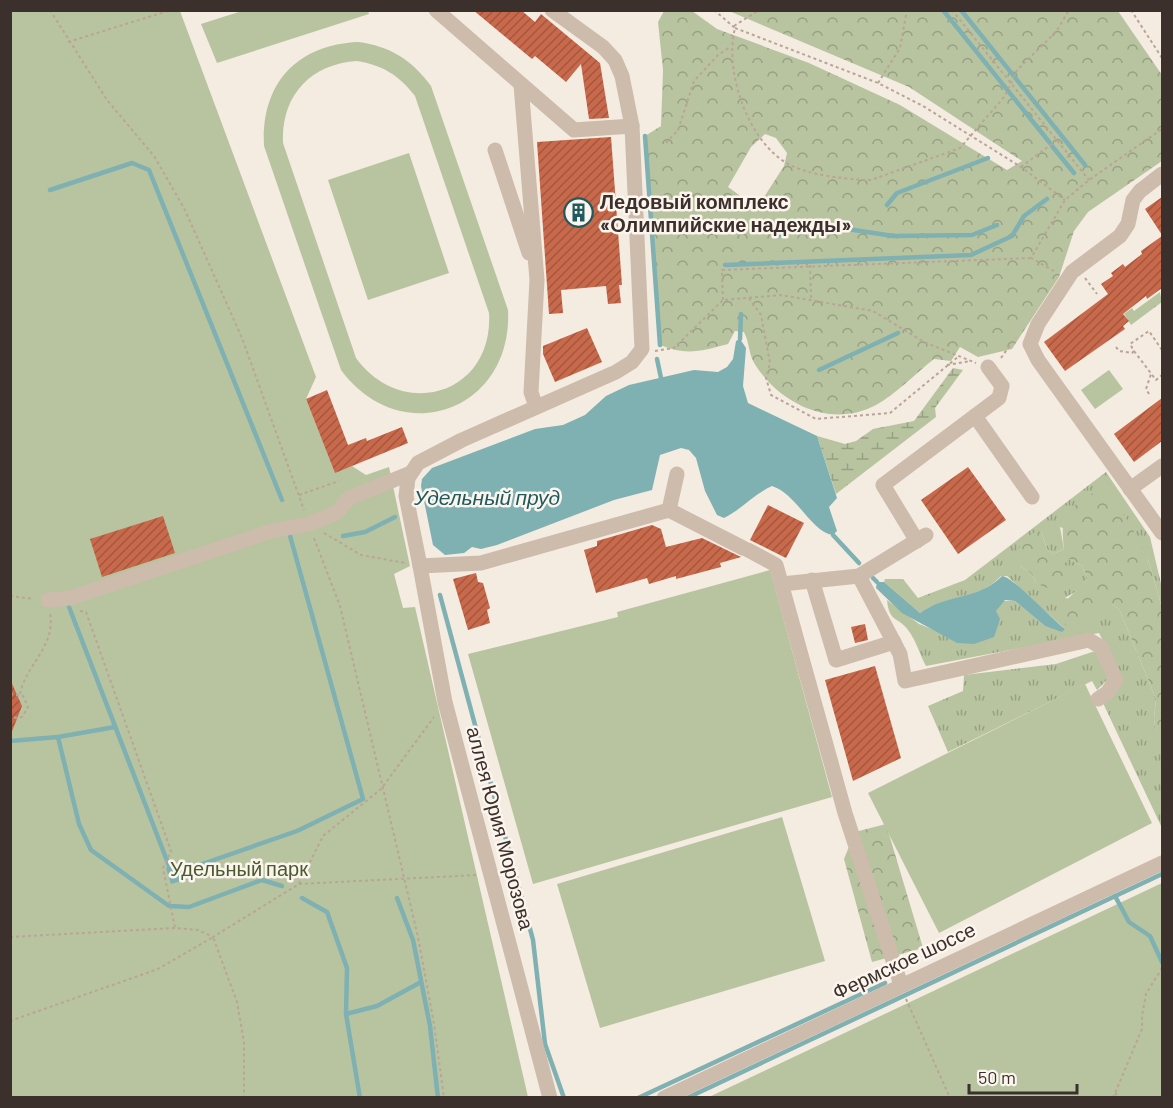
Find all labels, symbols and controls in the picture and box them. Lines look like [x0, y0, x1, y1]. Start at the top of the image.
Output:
place label: Ледовый комплекс «Олимпийские надежды» [600, 189, 851, 236]
building icon: Ледовый комплекс «Олимпийские надежды» [563, 197, 595, 229]
water label: Удельный пруд [413, 484, 560, 509]
street label: аллея Юрия Морозова [462, 724, 540, 933]
park label: Удельный парк [170, 856, 308, 880]
street label: Фермское шоссе [828, 917, 979, 1004]
scale bar [969, 1057, 1077, 1095]
text: 50 m [978, 1066, 1016, 1088]

